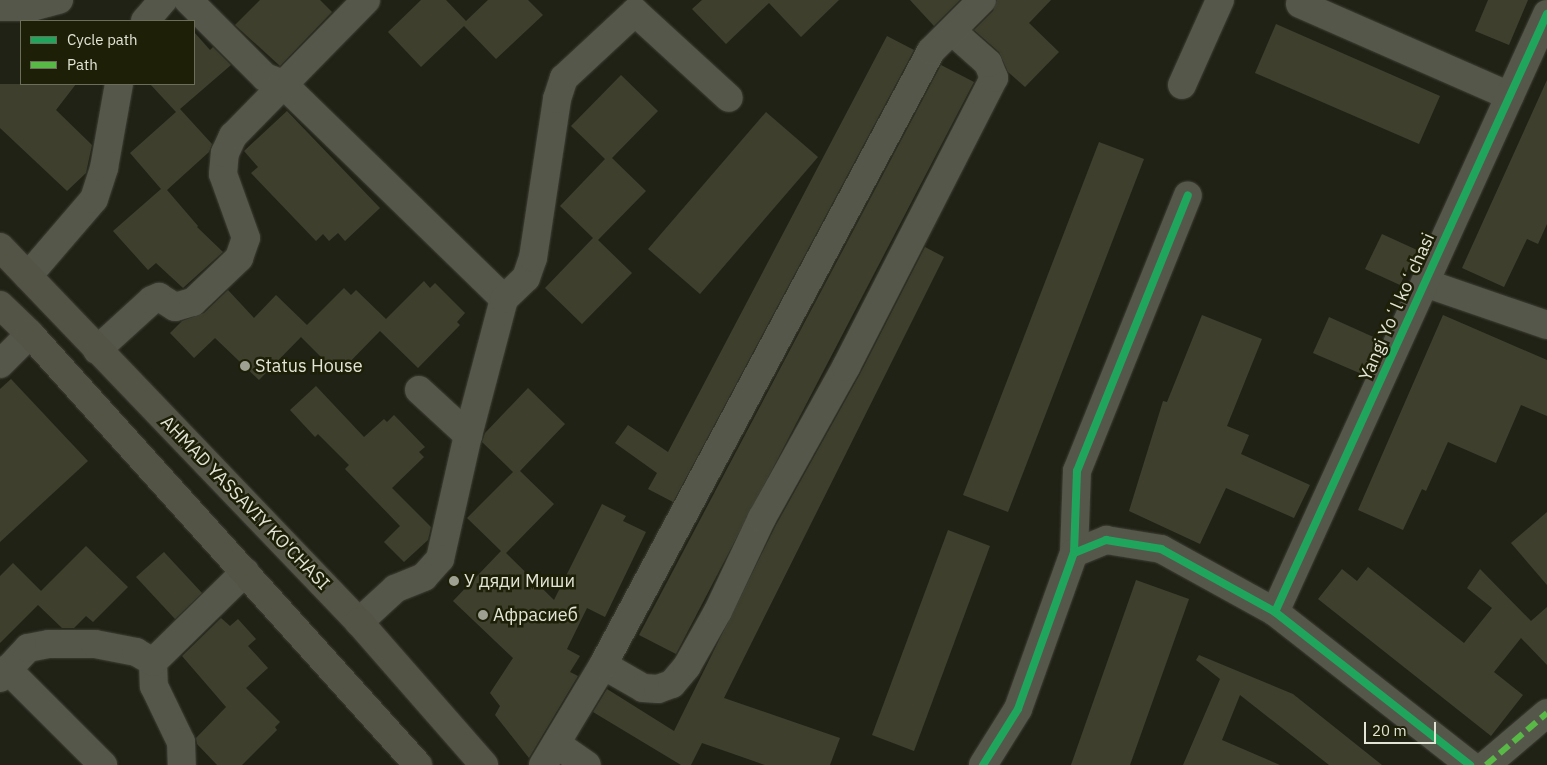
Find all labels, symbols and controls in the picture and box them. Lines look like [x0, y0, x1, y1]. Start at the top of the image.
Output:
legend [20, 20, 195, 85]
text: Cycle path [67, 30, 138, 49]
text: Path [67, 55, 98, 74]
street label: Yangi Yoʻl koʻchasi [1355, 230, 1439, 384]
place label: Status House [255, 355, 363, 377]
marker: Status House [239, 360, 251, 372]
street label: AHMAD YASSAVIY KO'CHASI [156, 412, 334, 594]
place label: У дяди Миши [464, 570, 575, 592]
marker: У дяди Миши [448, 575, 460, 587]
place label: Афрасиеб [493, 604, 578, 626]
marker: Афрасиеб [477, 609, 489, 621]
scale bar [1367, 712, 1440, 744]
text: 20 m [1372, 721, 1407, 740]

